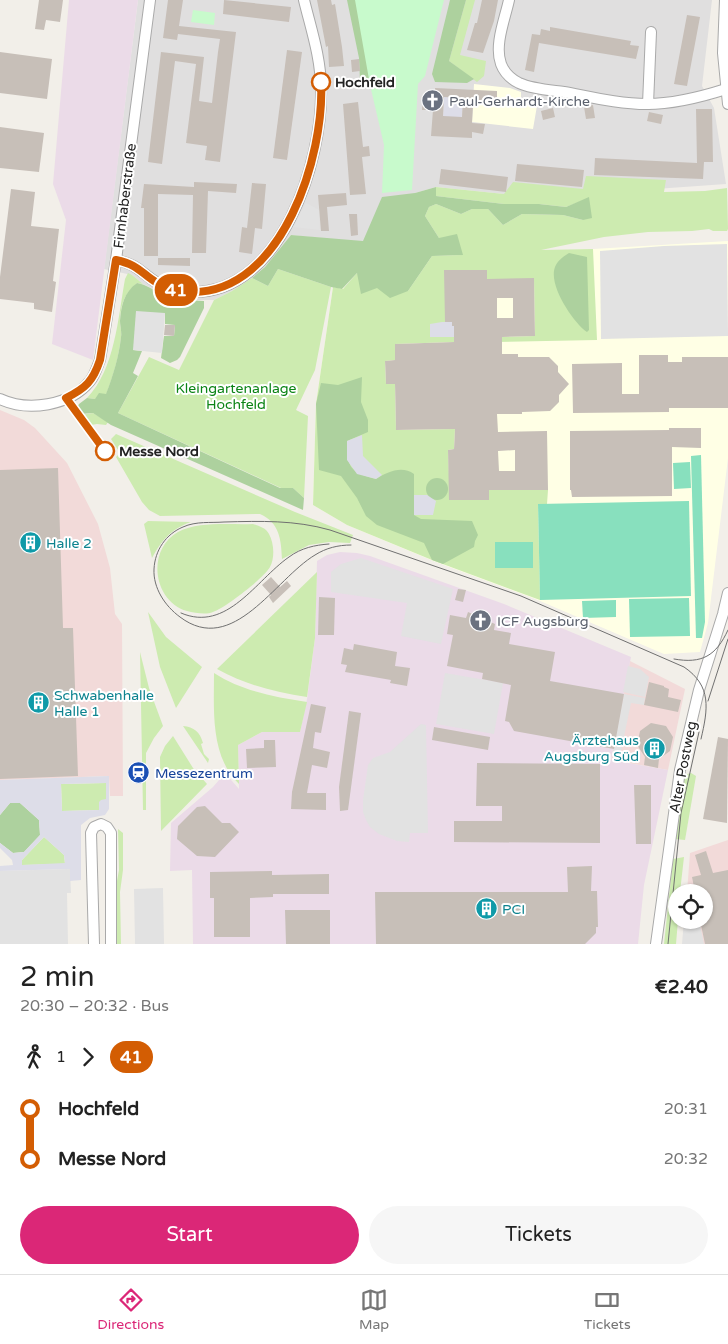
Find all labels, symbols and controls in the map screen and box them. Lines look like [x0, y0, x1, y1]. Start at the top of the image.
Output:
marker: Hochfeld [311, 72, 331, 92]
place label: Hochfeld [335, 74, 395, 91]
church icon: Paul-Gerhardt-Kirche [421, 89, 445, 113]
place label: Paul-Gerhardt-Kirche [449, 93, 590, 110]
street label: Firnhaberstraße [110, 142, 140, 250]
line badge: 41 [154, 274, 198, 306]
text: 41 [165, 279, 187, 301]
park label: Kleingartenanlage Hochfeld [175, 380, 297, 413]
marker: Messe Nord [95, 441, 115, 461]
place label: Messe Nord [119, 443, 199, 460]
building icon: Halle 2 [18, 531, 42, 555]
place label: Halle 2 [46, 535, 92, 552]
church icon: ICF Augsburg [469, 609, 493, 633]
place label: ICF Augsburg [497, 613, 589, 630]
place label: Schwabenhalle Halle 1 [54, 687, 154, 720]
building icon: Schwabenhalle Halle 1 [26, 691, 50, 715]
street label: Alter Postweg [666, 720, 700, 814]
place label: Ärztehaus Augsburg Süd [544, 732, 639, 765]
building icon: Ärztehaus Augsburg Süd [643, 736, 667, 760]
station icon: Messezentrum [127, 761, 151, 785]
place label: Messezentrum [155, 765, 253, 782]
map controls [668, 884, 713, 929]
button: locate [668, 884, 713, 929]
building icon: PCI [474, 897, 498, 921]
place label: PCI [502, 901, 525, 918]
text: 2 min [20, 960, 95, 994]
text: €2.40 [655, 976, 708, 998]
text: 20:30 – 20:32 · Bus [20, 996, 169, 1016]
icon: walk [20, 1043, 48, 1071]
icon: forward [74, 1043, 102, 1071]
text: 41 [120, 1046, 143, 1068]
text: 1 [56, 1047, 66, 1067]
text: Hochfeld [58, 1098, 139, 1120]
text: 20:31 [664, 1099, 708, 1119]
text: Messe Nord [58, 1148, 166, 1170]
text: 20:32 [664, 1149, 708, 1169]
button: Start [20, 1206, 359, 1264]
button: Tickets [369, 1206, 708, 1264]
tab: Directions [97, 1286, 164, 1333]
tab: Map [359, 1286, 389, 1333]
tab: Tickets [584, 1286, 631, 1333]

